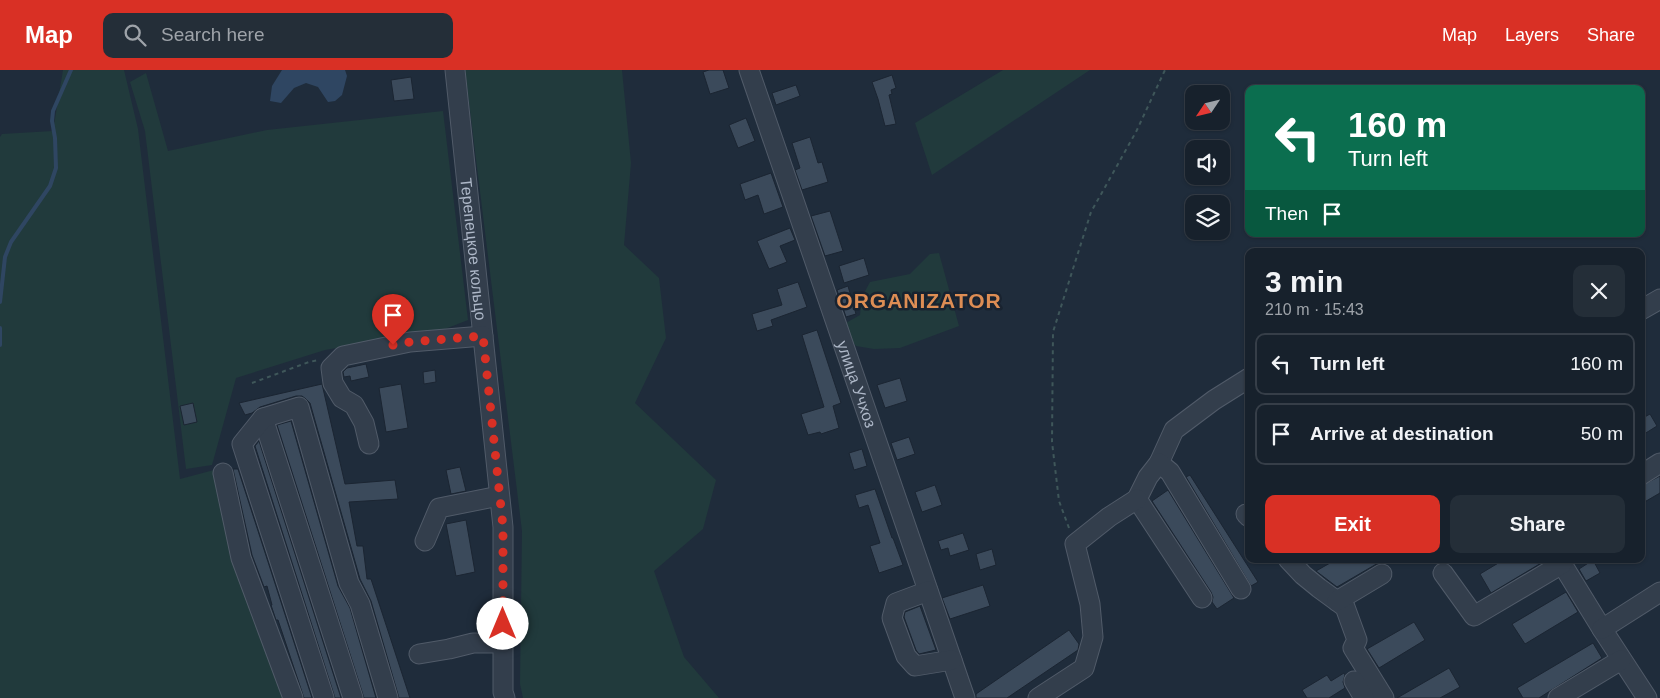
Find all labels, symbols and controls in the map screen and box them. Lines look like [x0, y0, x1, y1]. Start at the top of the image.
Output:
search box [103, 13, 453, 58]
text: Map [25, 21, 73, 48]
icon: search [121, 21, 149, 49]
text: Search here [161, 24, 265, 45]
text: Map [1442, 25, 1477, 45]
text: Layers [1505, 25, 1559, 45]
text: Share [1587, 25, 1635, 45]
north arrow [1185, 85, 1230, 130]
map controls [1185, 85, 1230, 240]
icon: left [1265, 105, 1330, 170]
text: 160 m [1348, 105, 1447, 144]
button: sound [1185, 140, 1230, 185]
text: Turn left [1348, 146, 1428, 171]
street label: Терепецкое кольцо [457, 177, 489, 321]
button: layers [1185, 195, 1230, 240]
icon: arrive [1318, 200, 1346, 228]
text: Then [1265, 203, 1308, 224]
text: 3 min [1265, 265, 1343, 298]
button: close [1573, 265, 1625, 317]
district label: ORGANIZATOR [836, 289, 1002, 312]
pin [372, 294, 414, 345]
icon: arrive [379, 301, 407, 329]
text: 210 m · 15:43 [1265, 301, 1364, 318]
street label: улица Учхоз [834, 338, 879, 430]
icon: left [1267, 350, 1295, 378]
text: Turn left [1310, 353, 1385, 374]
text: 160 m [1570, 353, 1623, 374]
icon: arrive [1267, 420, 1295, 448]
text: Arrive at destination [1310, 423, 1494, 444]
text: 50 m [1581, 423, 1623, 444]
button: Exit [1265, 495, 1440, 553]
button: Share [1450, 495, 1625, 553]
position arrow [476, 597, 528, 649]

